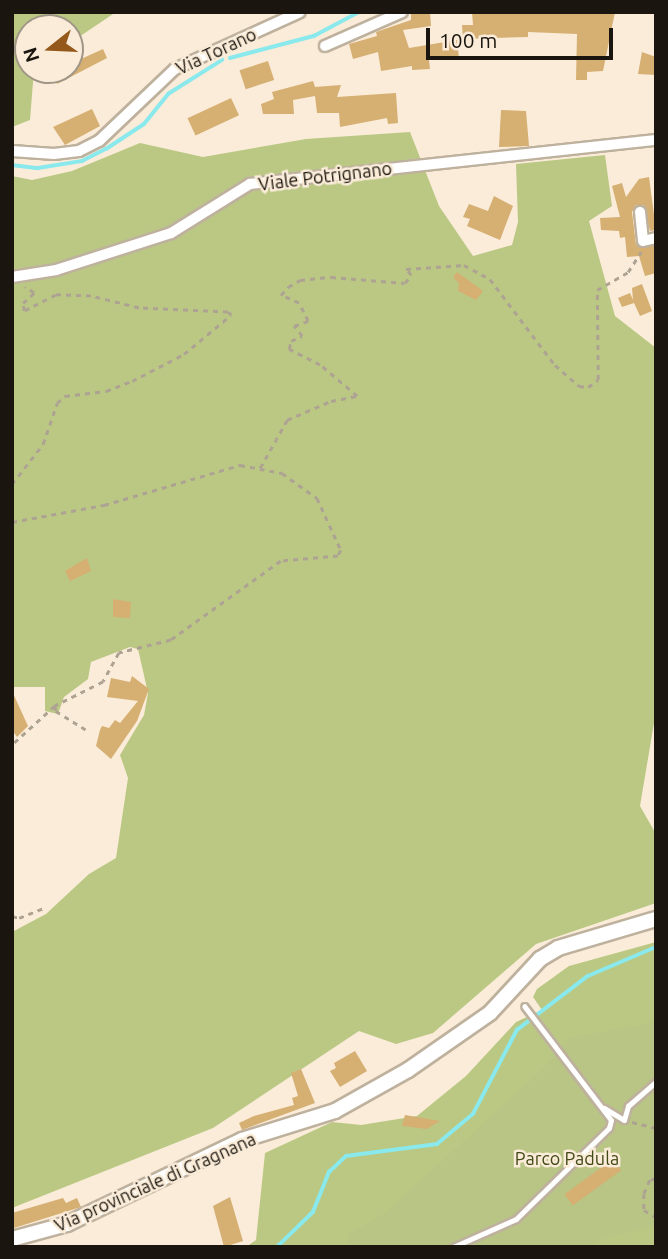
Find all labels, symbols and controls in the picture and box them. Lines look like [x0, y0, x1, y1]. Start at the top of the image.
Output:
north arrow [14, 14, 84, 84]
scale bar [430, 14, 617, 58]
street label: Via Torano [172, 23, 260, 79]
text: 100 m [439, 28, 497, 52]
text: N [18, 45, 44, 65]
street label: Viale Potrignano [257, 157, 393, 195]
street label: Via provinciale di Gragnana [51, 1128, 259, 1236]
park label: Parco Padula [515, 1147, 619, 1169]

